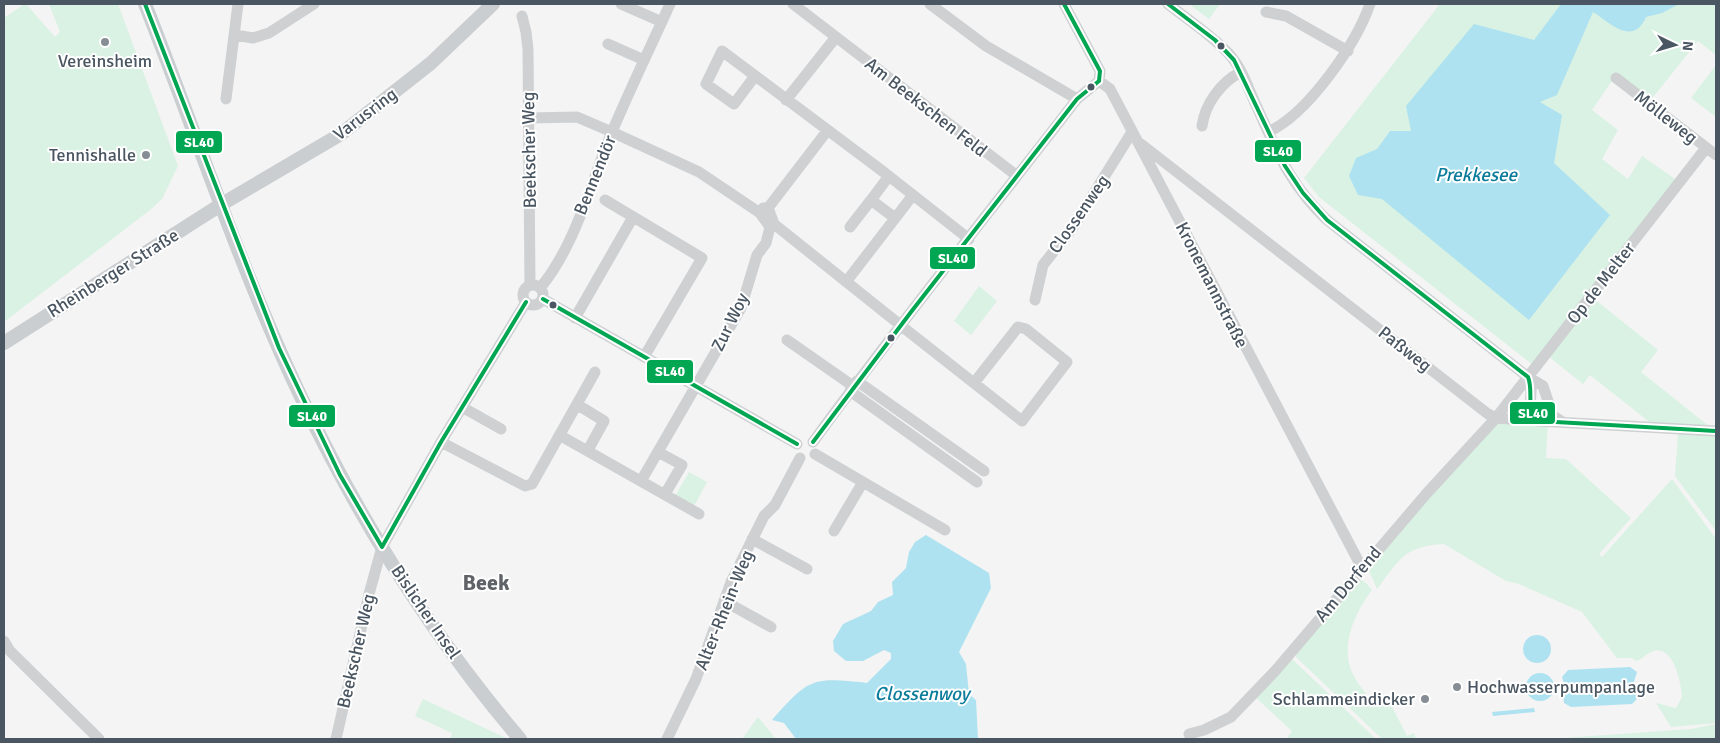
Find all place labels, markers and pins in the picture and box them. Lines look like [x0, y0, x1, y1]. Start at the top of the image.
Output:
marker: Vereinsheim [99, 36, 111, 48]
unlabelled marker [1216, 41, 1226, 51]
place label: Vereinsheim [58, 50, 152, 72]
unlabelled marker [1086, 82, 1096, 92]
place label: Tennishalle [49, 144, 136, 166]
marker: Tennishalle [140, 149, 152, 161]
unlabelled marker [548, 300, 558, 310]
unlabelled marker [886, 333, 896, 343]
place label: Hochwasserpumpanlage [1467, 676, 1655, 698]
marker: Hochwasserpumpanlage [1451, 681, 1463, 693]
place label: Schlammeindicker [1273, 688, 1415, 710]
marker: Schlammeindicker [1419, 693, 1431, 705]

